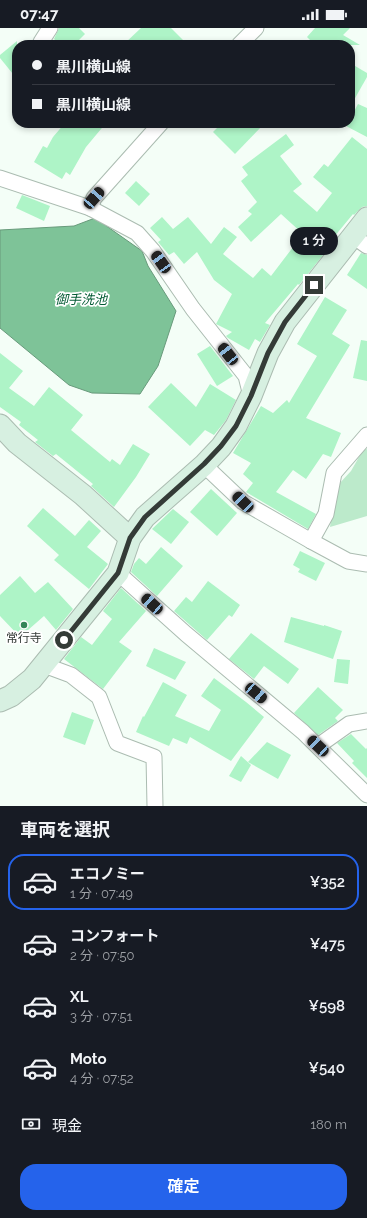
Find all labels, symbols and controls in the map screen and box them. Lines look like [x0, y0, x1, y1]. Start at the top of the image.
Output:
text: 07:47 [20, 5, 58, 23]
text: 黒川横山線 [56, 58, 131, 76]
text: 黒川横山線 [56, 96, 131, 114]
car [82, 185, 106, 211]
callout: 1 分 [290, 227, 338, 255]
text: 1 分 [303, 233, 325, 248]
car [149, 249, 173, 275]
route end [305, 276, 323, 294]
water label: 御手洗池 [55, 292, 109, 307]
car [216, 341, 240, 367]
car [230, 489, 256, 515]
car [139, 592, 165, 616]
marker: 常行寺 [19, 620, 29, 630]
place label: 常行寺 [6, 631, 42, 645]
route start [55, 631, 73, 649]
car [243, 681, 269, 705]
car [305, 733, 331, 759]
text: 車両を選択 [20, 819, 110, 840]
icon: car [22, 864, 58, 900]
text: エコノミー [70, 865, 145, 883]
text: ¥352 [310, 873, 345, 891]
text: 1 分 · 07:49 [70, 886, 133, 901]
icon: car [22, 926, 58, 962]
text: コンフォート [70, 927, 160, 945]
text: ¥475 [310, 935, 345, 953]
text: 2 分 · 07:50 [70, 948, 134, 963]
icon: car [22, 988, 58, 1024]
text: XL [70, 988, 88, 1006]
text: ¥598 [308, 997, 345, 1015]
text: 3 分 · 07:51 [70, 1009, 132, 1024]
icon: car [22, 1050, 58, 1086]
text: Moto [70, 1050, 107, 1068]
text: ¥540 [309, 1059, 345, 1077]
text: 4 分 · 07:52 [70, 1071, 134, 1086]
icon: cash [20, 1113, 42, 1135]
text: 現金 [52, 1117, 82, 1135]
text: 180 m [311, 1117, 347, 1132]
button: 確定 [20, 1164, 347, 1210]

